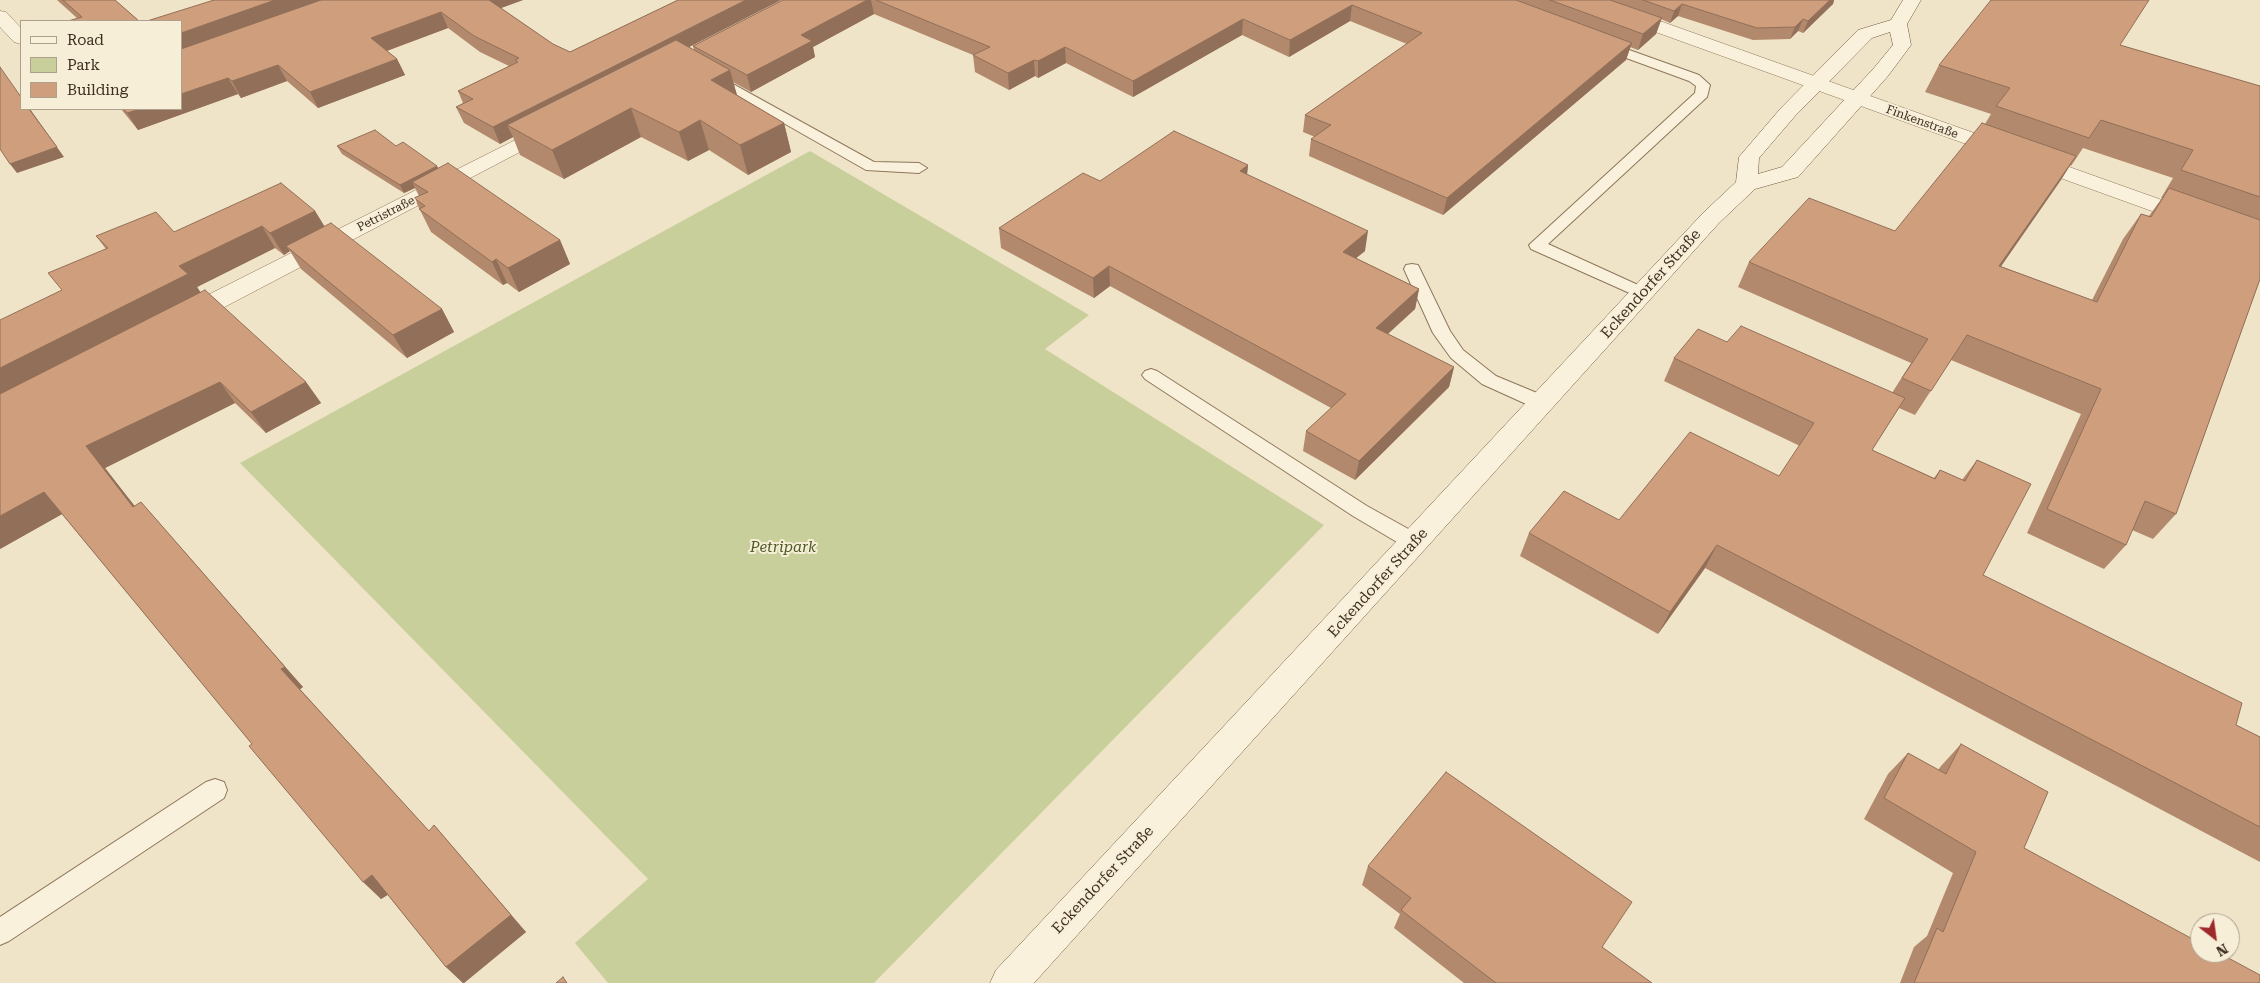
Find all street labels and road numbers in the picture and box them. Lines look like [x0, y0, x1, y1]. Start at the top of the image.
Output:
street label: Finkenstraße [1884, 102, 1960, 142]
street label: Petristraße [355, 193, 417, 235]
street label: Eckendorfer Straße [1597, 226, 1705, 342]
street label: Eckendorfer Straße [1324, 525, 1432, 641]
street label: Eckendorfer Straße [1048, 822, 1158, 938]

